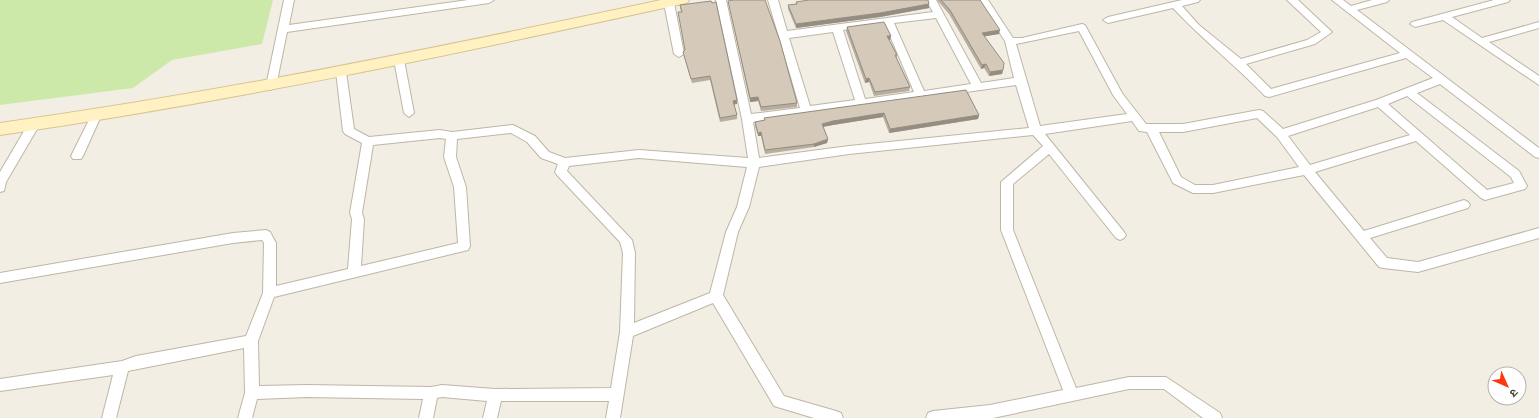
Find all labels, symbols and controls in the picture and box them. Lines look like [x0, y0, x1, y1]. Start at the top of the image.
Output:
north arrow [1487, 366, 1527, 406]
text: उ [1506, 386, 1521, 401]

